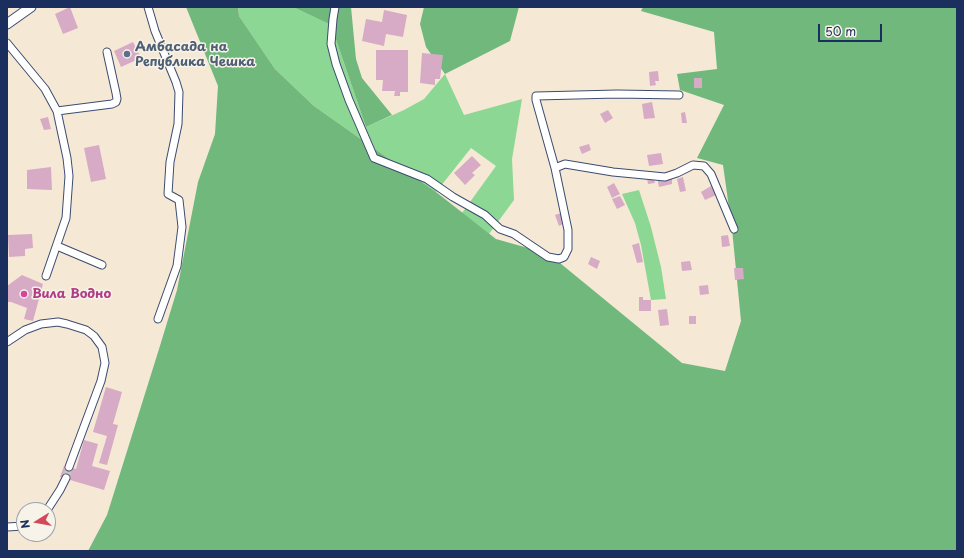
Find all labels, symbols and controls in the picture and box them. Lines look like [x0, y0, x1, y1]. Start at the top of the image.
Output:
scale bar [820, 16, 884, 42]
text: 50 m [825, 22, 856, 40]
place label: Амбасада на Република Чешка [135, 39, 255, 70]
marker: Амбасада на Република Чешка [122, 49, 132, 59]
place label: Вила Водно [32, 286, 111, 302]
marker: Вила Водно [19, 289, 29, 299]
north arrow [16, 502, 56, 542]
text: N [16, 518, 34, 530]

